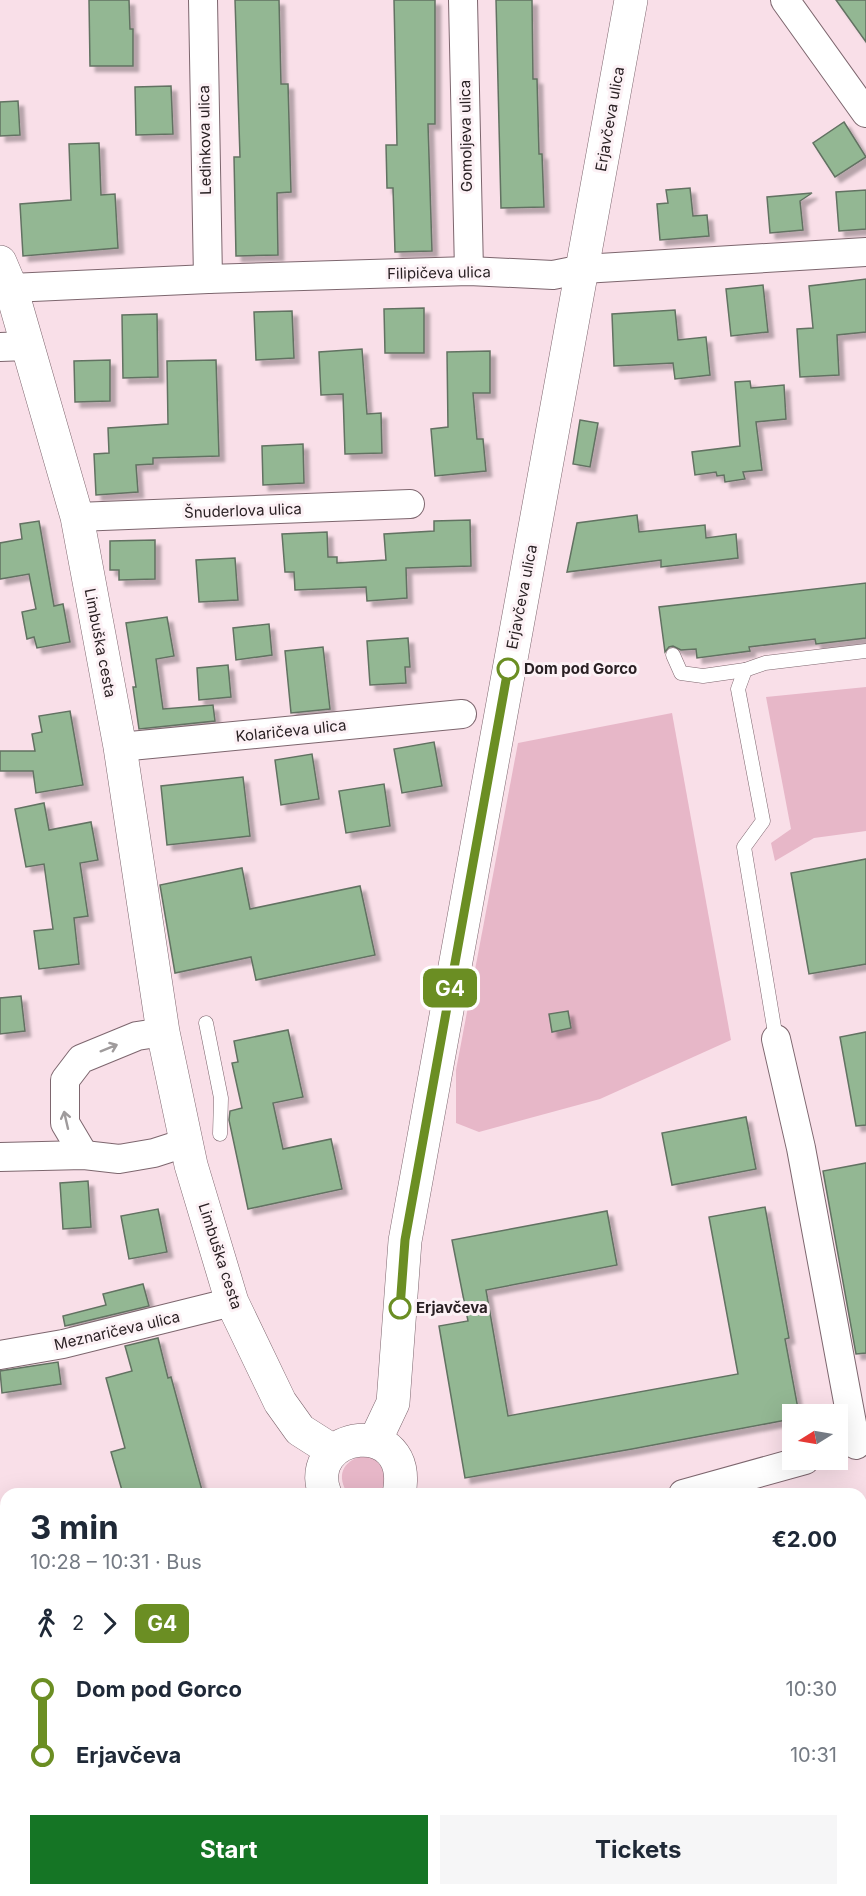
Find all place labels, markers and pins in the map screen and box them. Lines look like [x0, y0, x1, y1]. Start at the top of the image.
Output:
marker: Dom pod Gorco [497, 658, 519, 680]
place label: Dom pod Gorco [524, 659, 637, 678]
marker: Erjavčeva [389, 1297, 411, 1319]
place label: Erjavčeva [416, 1298, 488, 1317]

